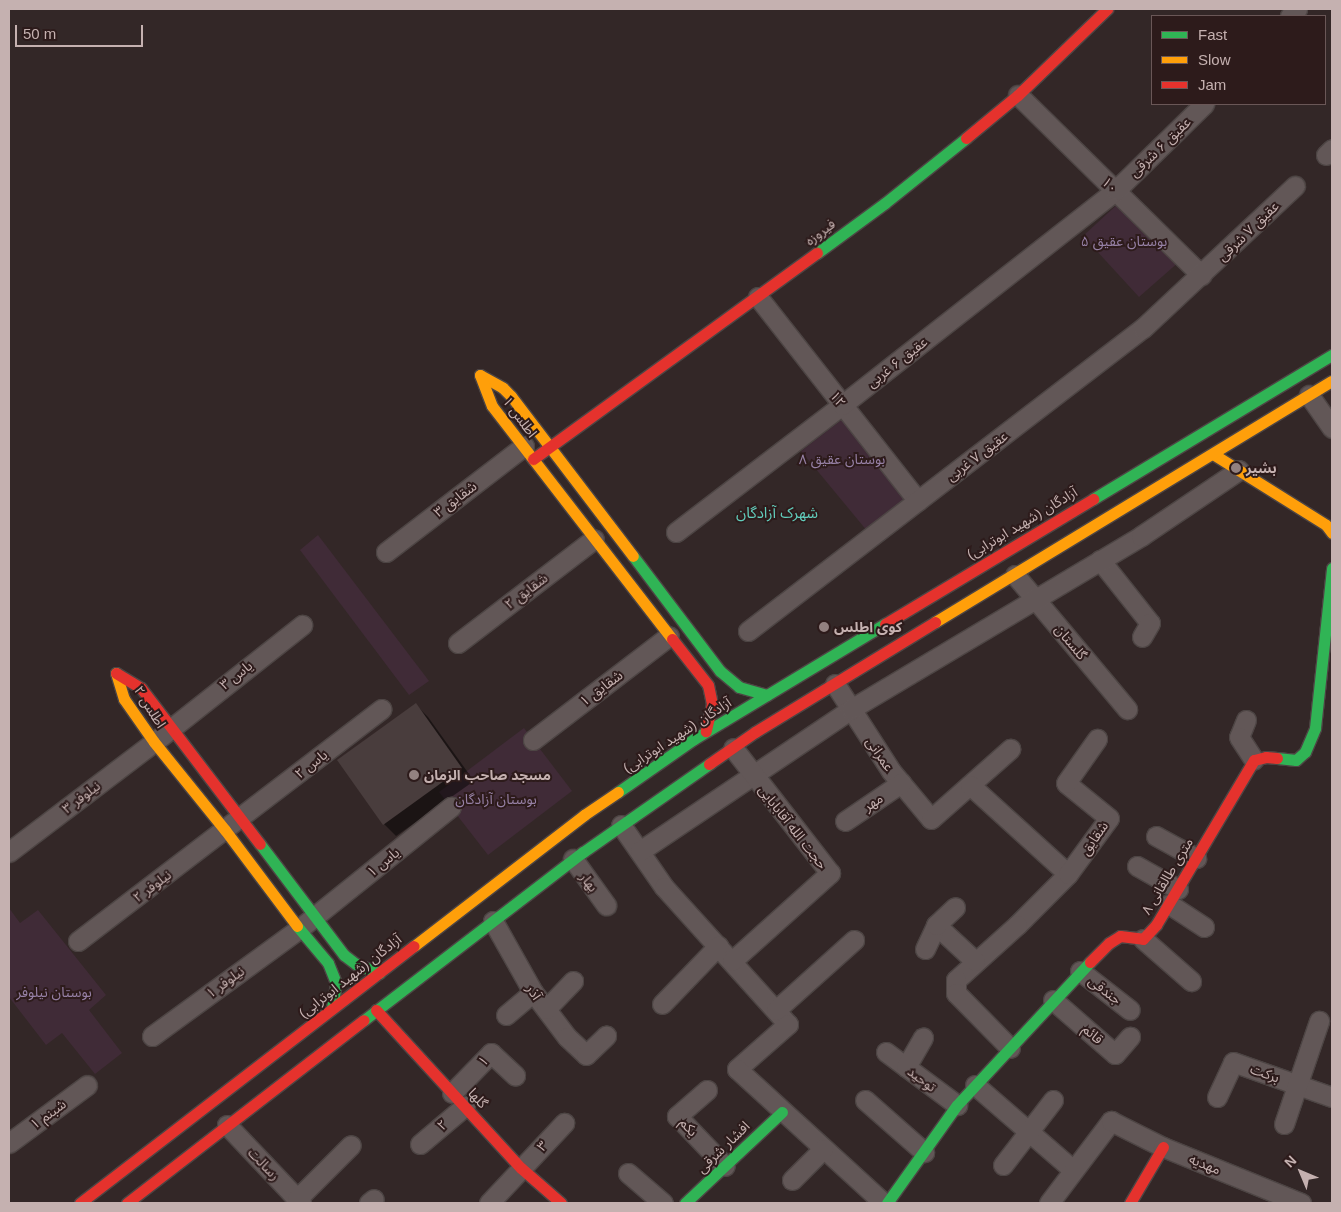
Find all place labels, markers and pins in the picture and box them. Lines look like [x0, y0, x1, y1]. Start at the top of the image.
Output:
place label: بشیر [1246, 460, 1277, 476]
marker: بشیر [1230, 462, 1242, 474]
place label: کوی اطلس [834, 619, 902, 635]
marker: کوی اطلس [818, 621, 830, 633]
place label: مسجد صاحب الزمان [424, 767, 551, 783]
marker: مسجد صاحب الزمان [408, 769, 420, 781]

